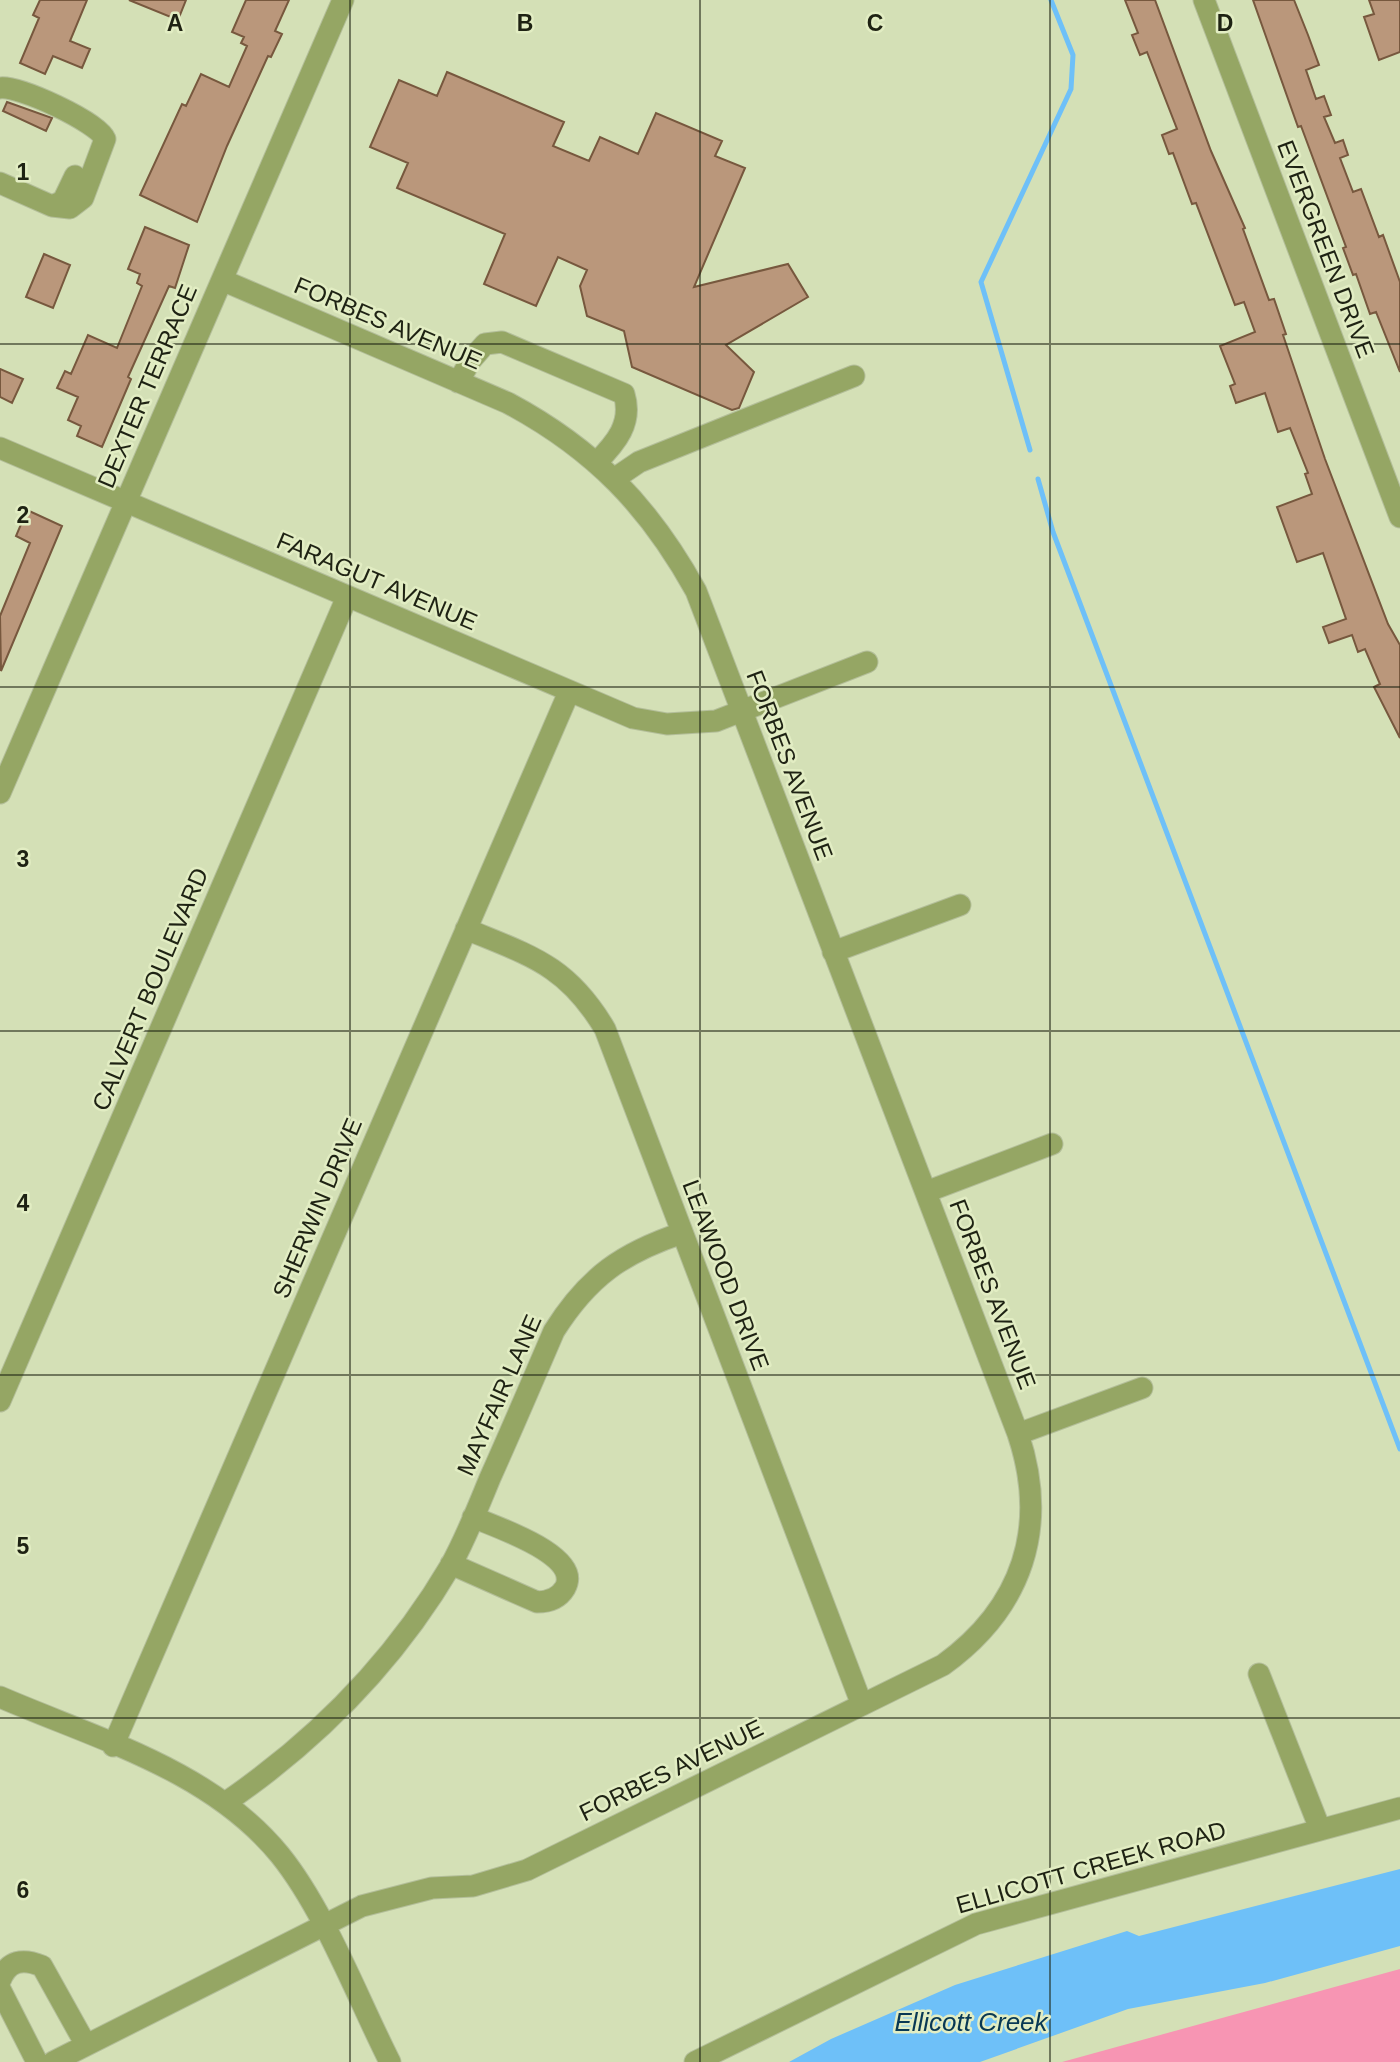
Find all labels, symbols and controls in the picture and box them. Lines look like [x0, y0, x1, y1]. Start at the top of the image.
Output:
text: A [167, 10, 183, 36]
text: B [517, 10, 533, 36]
text: C [867, 10, 883, 36]
text: D [1217, 10, 1233, 36]
street label: EVERGREEN DRIVE [1272, 136, 1380, 362]
text: 1 [17, 159, 30, 185]
street label: FORBES AVENUE [290, 271, 486, 375]
street label: DEXTER TERRACE [92, 280, 202, 492]
text: 2 [17, 502, 29, 528]
street label: FARAGUT AVENUE [273, 527, 481, 635]
street label: FORBES AVENUE [741, 666, 839, 864]
text: 3 [17, 846, 29, 872]
street label: CALVERT BOULEVARD [87, 864, 213, 1114]
street label: SHERWIN DRIVE [267, 1114, 367, 1302]
street label: LEAWOOD DRIVE [677, 1176, 775, 1374]
text: 4 [17, 1190, 30, 1216]
street label: FORBES AVENUE [944, 1195, 1042, 1393]
street label: MAYFAIR LANE [451, 1311, 547, 1479]
text: 5 [17, 1533, 30, 1559]
street label: FORBES AVENUE [575, 1714, 767, 1826]
street label: ELLICOTT CREEK ROAD [953, 1815, 1229, 1919]
text: 6 [17, 1877, 29, 1903]
water label: Ellicott Creek [894, 2007, 1050, 2037]

